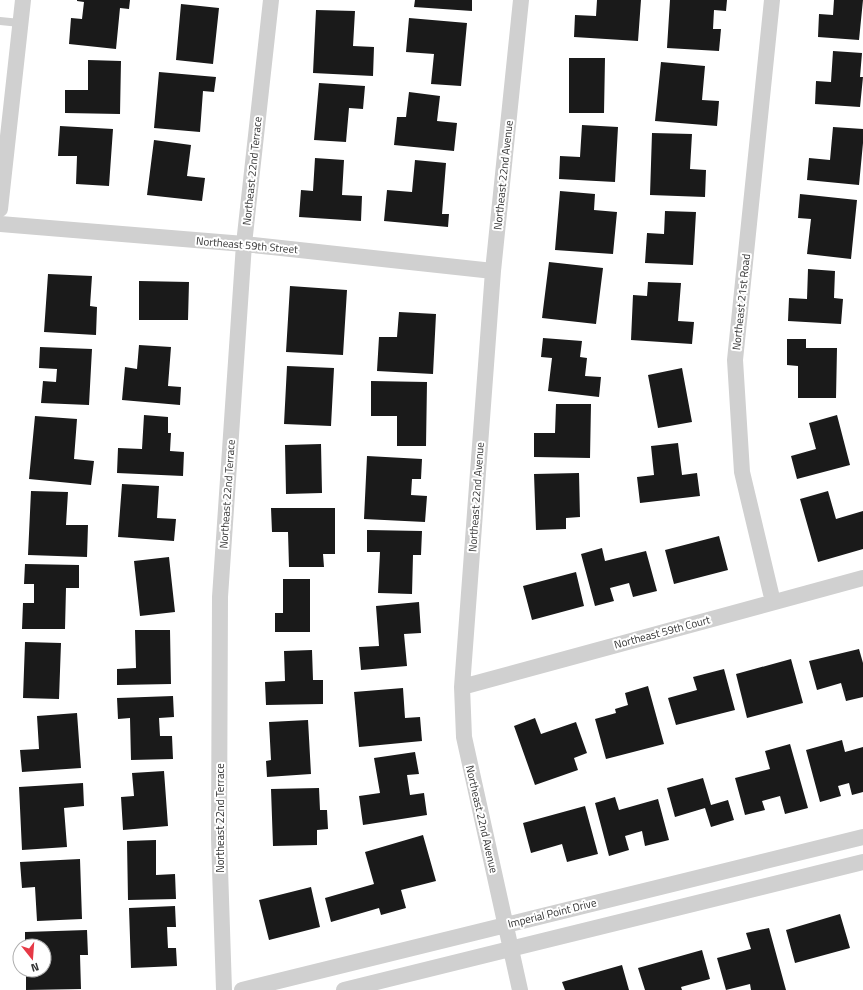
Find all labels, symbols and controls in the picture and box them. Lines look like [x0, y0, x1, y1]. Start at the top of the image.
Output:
street label: Northeast 22nd Terrace [238, 115, 266, 226]
street label: Northeast 22nd Avenue [489, 119, 517, 231]
street label: Northeast 59th Street [195, 233, 299, 257]
street label: Northeast 21st Road [728, 253, 754, 351]
street label: Northeast 22nd Terrace [215, 438, 239, 549]
street label: Northeast 22nd Avenue [464, 441, 488, 552]
street label: Northeast 59th Court [612, 611, 712, 653]
street label: Northeast 22nd Terrace [212, 763, 228, 873]
street label: Northeast 22nd Avenue [462, 764, 502, 875]
street label: Imperial Point Drive [506, 894, 598, 932]
north arrow [12, 938, 52, 978]
text: N [29, 959, 41, 976]

